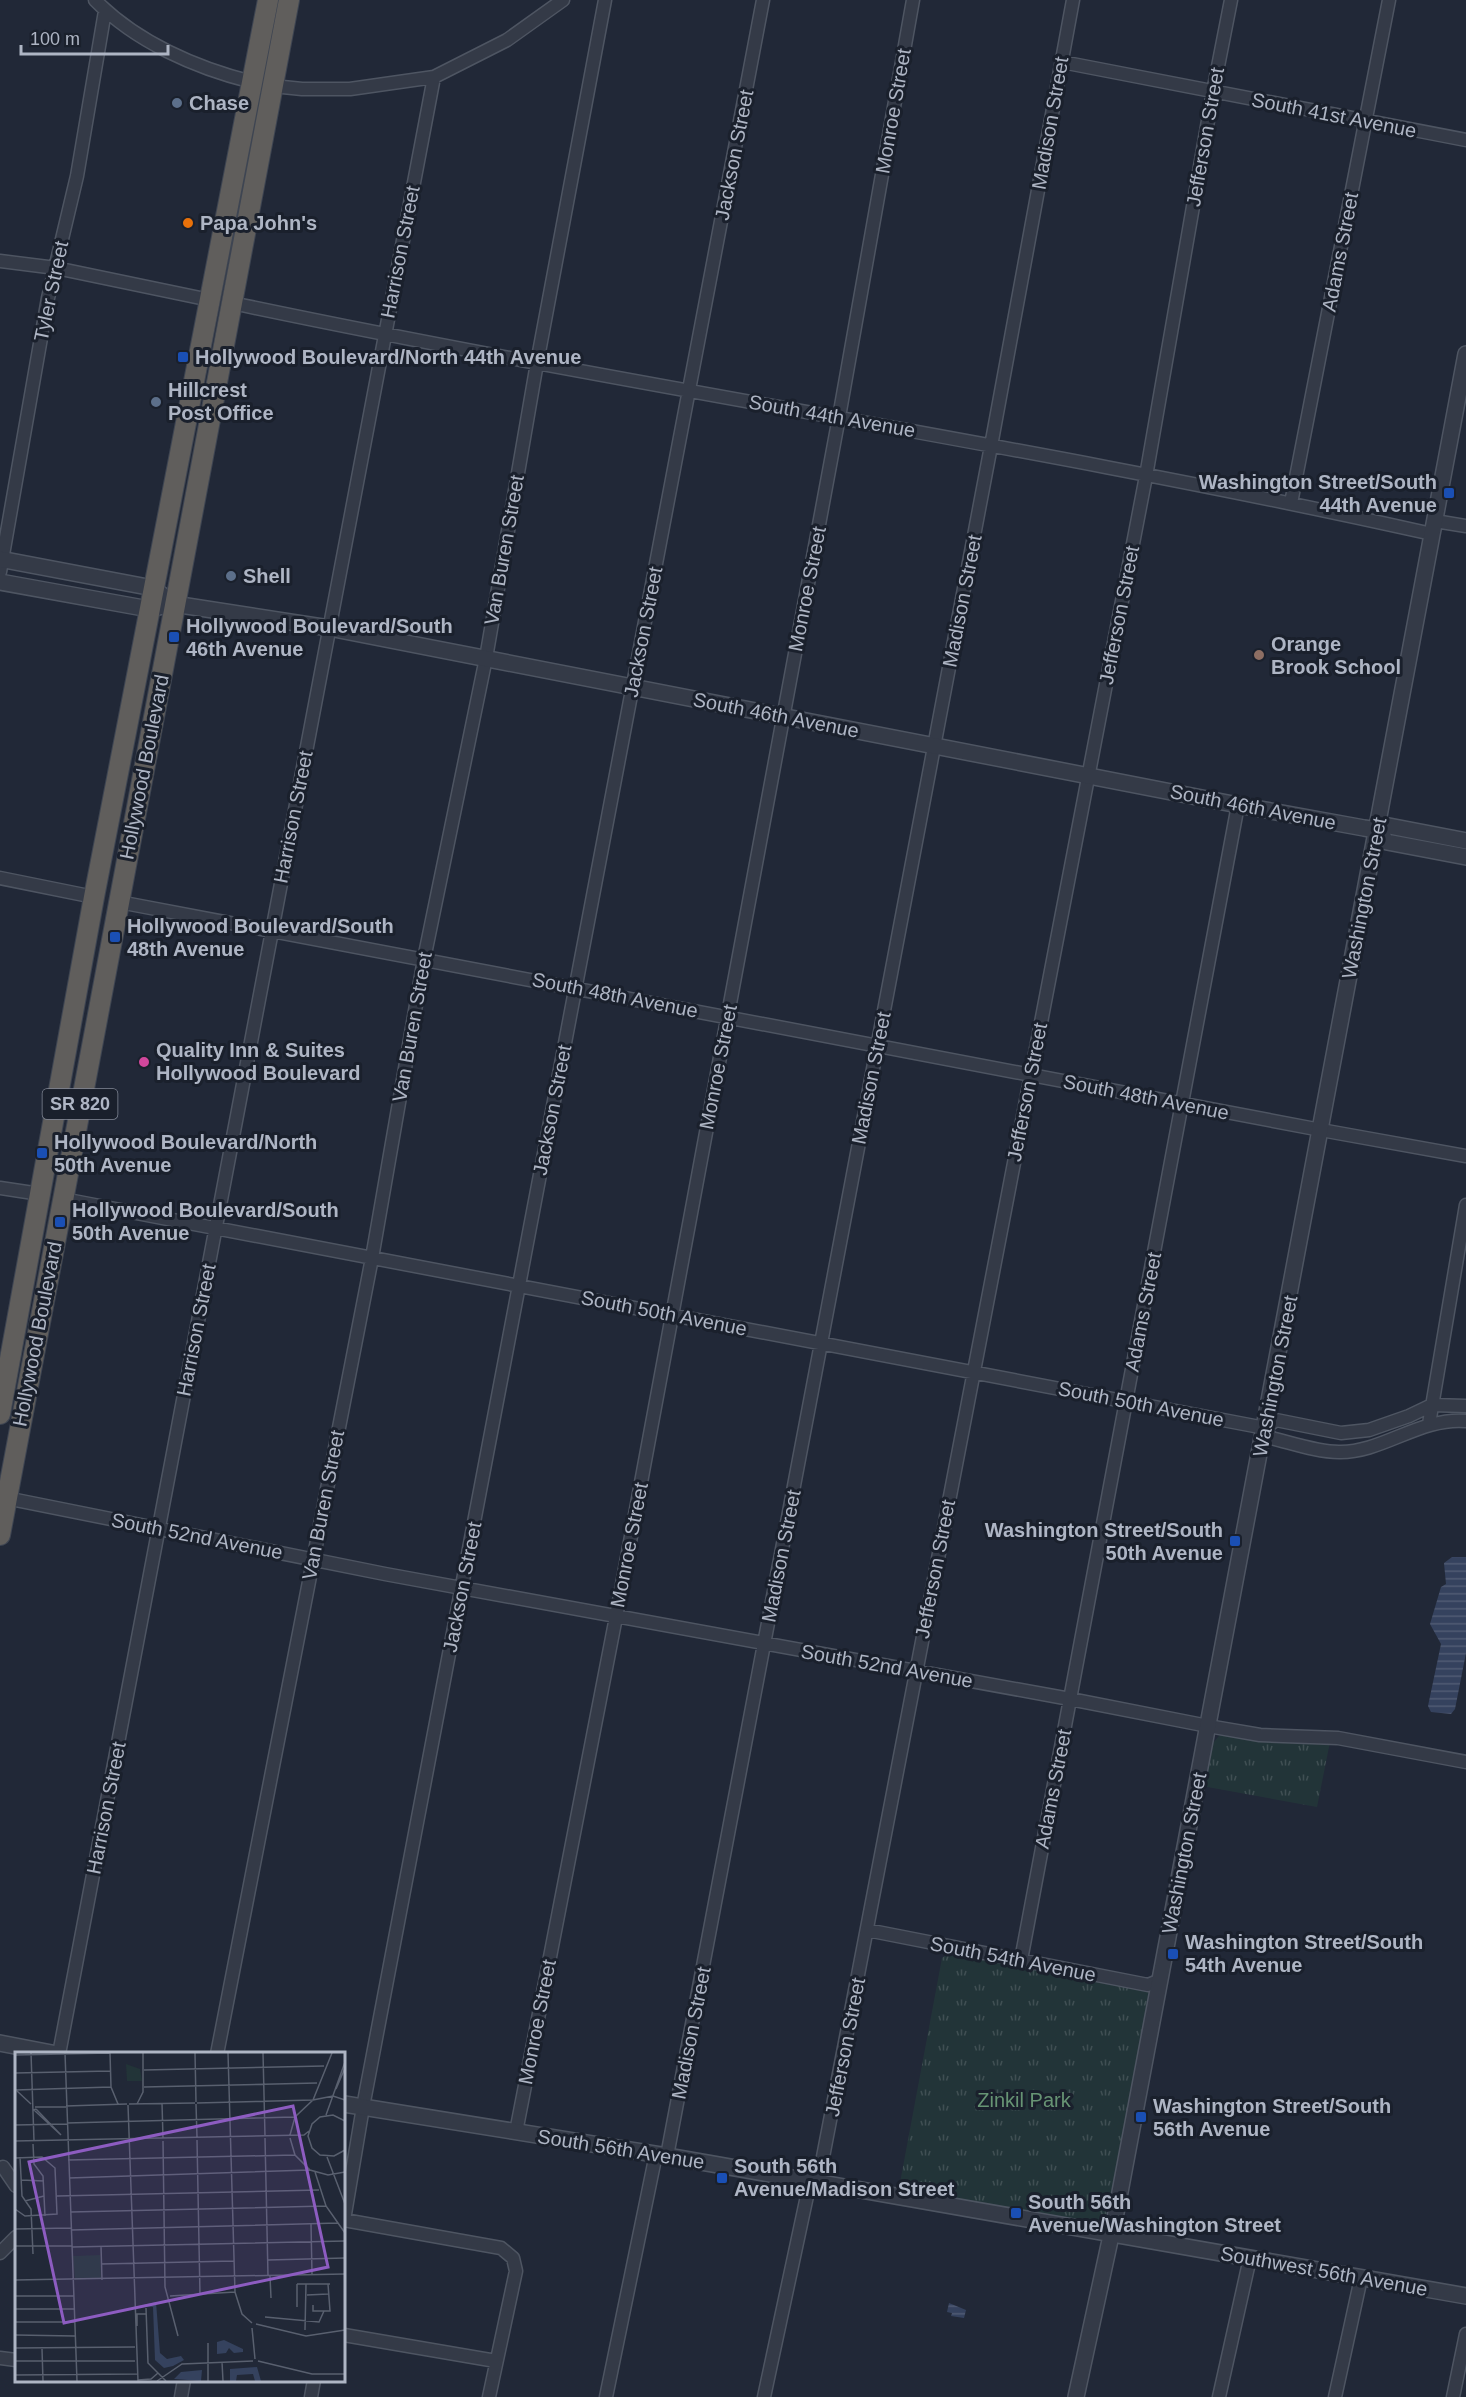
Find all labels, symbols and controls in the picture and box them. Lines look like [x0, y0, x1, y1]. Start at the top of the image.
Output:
scale bar [21, 18, 168, 56]
text: 100 m [30, 29, 80, 49]
street label: Monroe Street [871, 46, 915, 175]
street label: Madison Street [1027, 54, 1073, 191]
street label: Jefferson Street [1182, 65, 1228, 208]
street label: Jackson Street [711, 88, 758, 222]
street label: South 41st Avenue [1250, 88, 1418, 142]
place label: Chase [189, 92, 249, 114]
marker: Chase [170, 96, 184, 110]
street label: Harrison Street [376, 183, 424, 320]
street label: Adams Street [1318, 190, 1362, 314]
place label: Papa John's [200, 212, 317, 234]
marker: Papa John's [181, 216, 195, 230]
street label: Tyler Street [30, 238, 72, 343]
place label: Hollywood Boulevard/North 44th Avenue [195, 346, 581, 368]
marker: Hollywood Boulevard/North 44th Avenue [176, 350, 190, 364]
place label: Hillcrest Post Office [168, 379, 274, 424]
street label: South 44th Avenue [747, 391, 917, 441]
marker: Hillcrest Post Office [149, 395, 163, 409]
place label: Washington Street/South 44th Avenue [1199, 471, 1437, 516]
street label: Van Buren Street [480, 473, 528, 627]
marker: Washington Street/South 44th Avenue [1442, 486, 1456, 500]
street label: Monroe Street [784, 524, 830, 653]
street label: Madison Street [938, 532, 986, 669]
street label: Jefferson Street [1095, 543, 1143, 686]
place label: Shell [243, 565, 291, 587]
street label: Jackson Street [620, 565, 667, 699]
marker: Shell [224, 569, 238, 583]
place label: Hollywood Boulevard/South 46th Avenue [186, 615, 453, 660]
marker: Hollywood Boulevard/South 46th Avenue [167, 630, 181, 644]
place label: Orange Brook School [1271, 633, 1401, 678]
marker: Orange Brook School [1252, 648, 1266, 662]
street label: Hollywood Boulevard [115, 673, 173, 861]
street label: South 46th Avenue [691, 688, 861, 742]
street label: Harrison Street [269, 748, 317, 885]
street label: South 46th Avenue [1168, 780, 1338, 834]
street label: Washington Street [1338, 815, 1391, 980]
place label: Hollywood Boulevard/South 48th Avenue [127, 915, 394, 960]
marker: Hollywood Boulevard/South 48th Avenue [108, 930, 122, 944]
street label: Van Buren Street [388, 950, 436, 1104]
street label: South 48th Avenue [530, 968, 700, 1022]
street label: Monroe Street [695, 1002, 741, 1131]
street label: Madison Street [847, 1009, 895, 1146]
street label: Jefferson Street [1003, 1020, 1051, 1163]
place label: Quality Inn & Suites Hollywood Boulevard [156, 1039, 360, 1084]
street label: Jackson Street [529, 1043, 576, 1177]
marker: Quality Inn & Suites Hollywood Boulevard [137, 1055, 151, 1069]
street label: South 48th Avenue [1061, 1070, 1231, 1124]
road number: SR 820 [42, 1089, 118, 1119]
place label: Hollywood Boulevard/North 50th Avenue [54, 1131, 317, 1176]
marker: Hollywood Boulevard/North 50th Avenue [35, 1146, 49, 1160]
place label: Hollywood Boulevard/South 50th Avenue [72, 1199, 339, 1244]
marker: Hollywood Boulevard/South 50th Avenue [53, 1215, 67, 1229]
street label: Hollywood Boulevard [8, 1240, 66, 1428]
street label: Adams Street [1121, 1250, 1165, 1374]
street label: Harrison Street [172, 1261, 220, 1398]
street label: South 50th Avenue [579, 1286, 749, 1340]
street label: Washington Street [1249, 1293, 1302, 1458]
street label: South 50th Avenue [1056, 1377, 1226, 1431]
street label: Van Buren Street [298, 1428, 348, 1582]
street label: Monroe Street [606, 1480, 652, 1609]
street label: Madison Street [757, 1487, 805, 1624]
street label: Jefferson Street [911, 1497, 959, 1640]
street label: South 52nd Avenue [109, 1509, 285, 1563]
place label: Washington Street/South 50th Avenue [985, 1519, 1223, 1564]
street label: Jackson Street [439, 1520, 486, 1654]
marker: Washington Street/South 50th Avenue [1228, 1534, 1242, 1548]
street label: South 52nd Avenue [799, 1640, 975, 1692]
street label: Adams Street [1031, 1727, 1075, 1851]
street label: Harrison Street [82, 1739, 130, 1876]
street label: Washington Street [1158, 1770, 1211, 1935]
place label: Washington Street/South 54th Avenue [1185, 1931, 1423, 1976]
street label: South 54th Avenue [928, 1932, 1098, 1986]
marker: Washington Street/South 54th Avenue [1166, 1947, 1180, 1961]
street label: Monroe Street [514, 1957, 560, 2086]
street label: Madison Street [667, 1964, 715, 2101]
street label: Jefferson Street [821, 1975, 869, 2118]
inset map [15, 2052, 345, 2382]
park label: Zinkil Park [977, 2089, 1072, 2111]
place label: Washington Street/South 56th Avenue [1153, 2095, 1391, 2140]
marker: Washington Street/South 56th Avenue [1134, 2110, 1148, 2124]
street label: South 56th Avenue [536, 2125, 706, 2173]
place label: South 56th Avenue/Madison Street [734, 2155, 955, 2200]
marker: South 56th Avenue/Madison Street [715, 2171, 729, 2185]
place label: South 56th Avenue/Washington Street [1028, 2191, 1281, 2236]
marker: South 56th Avenue/Washington Street [1009, 2206, 1023, 2220]
street label: Southwest 56th Avenue [1219, 2242, 1429, 2300]

